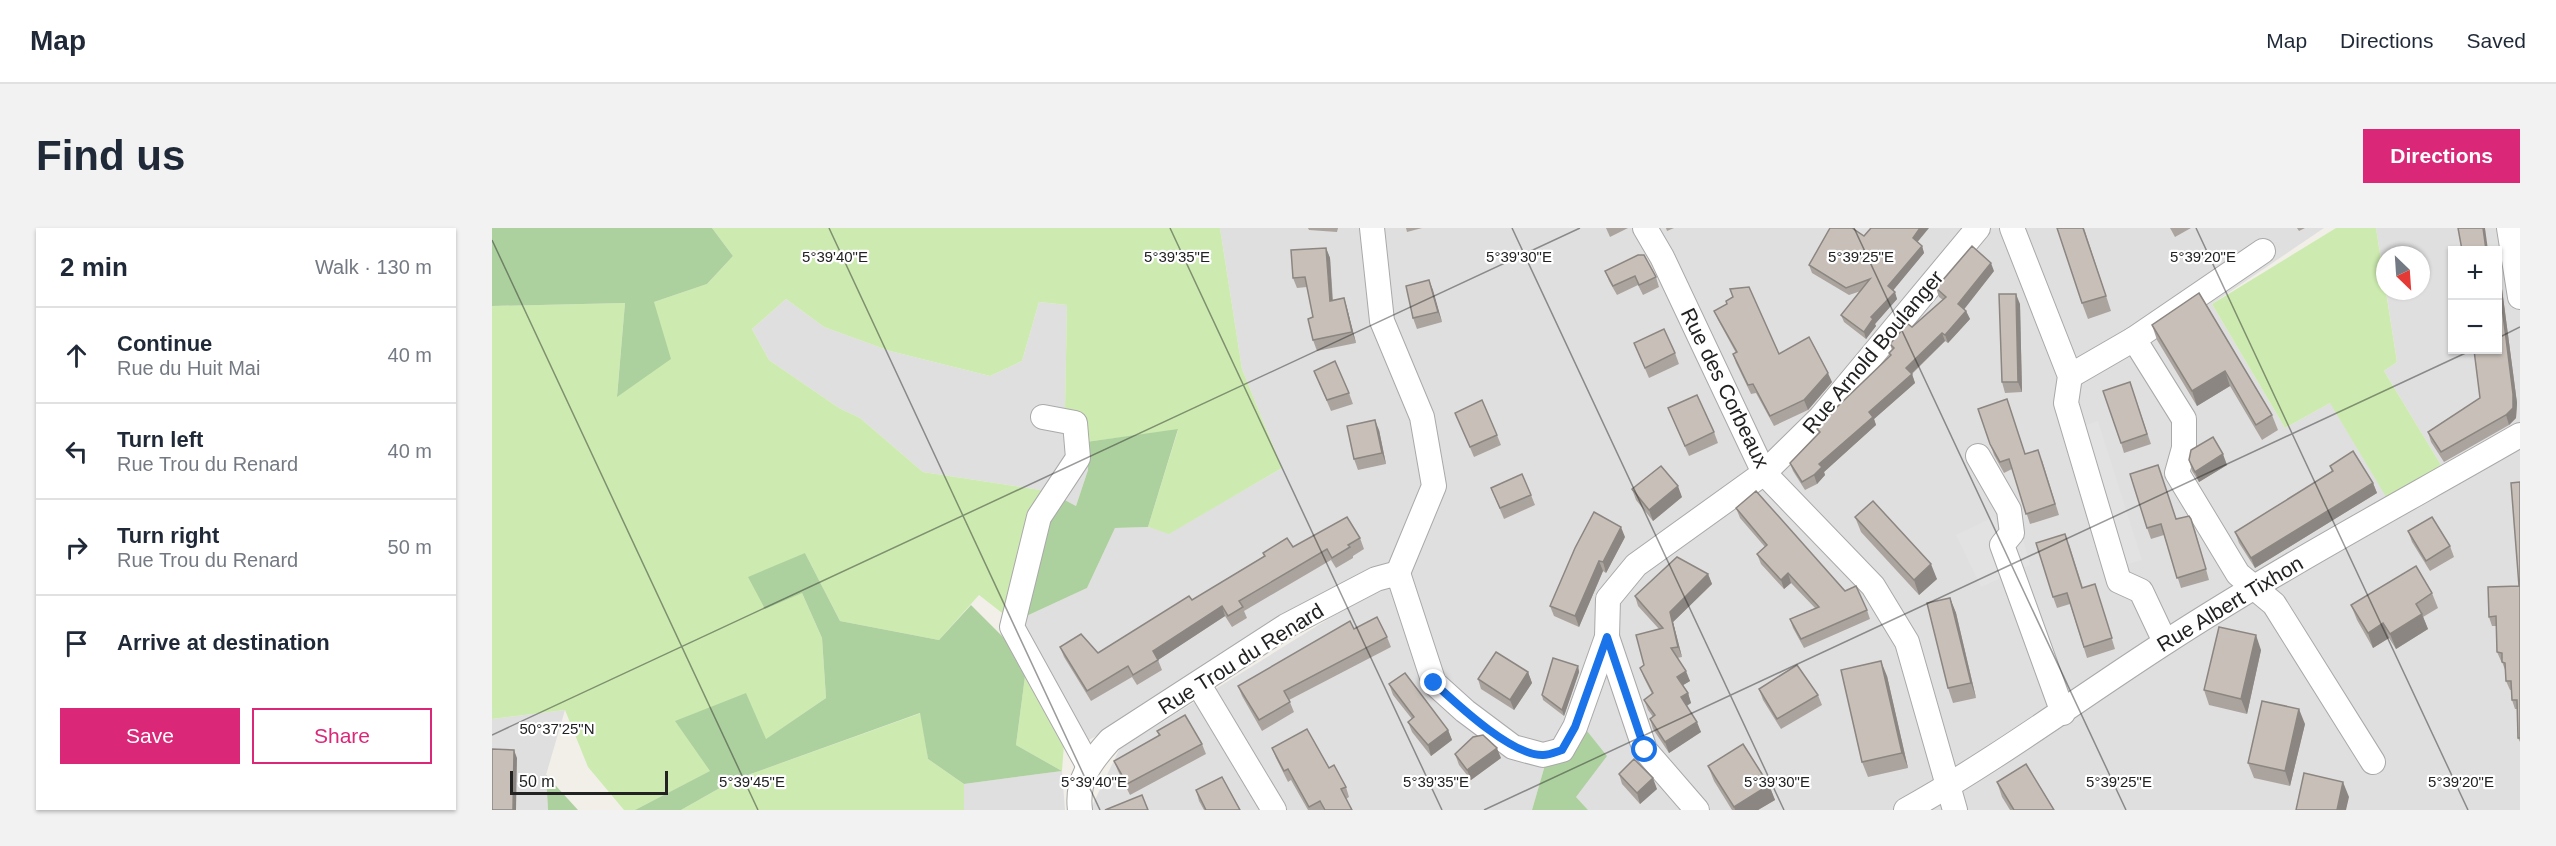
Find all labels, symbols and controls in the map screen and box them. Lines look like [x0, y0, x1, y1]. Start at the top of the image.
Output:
text: Map [30, 25, 86, 56]
text: Map [2266, 29, 2307, 52]
text: Directions [2340, 29, 2433, 52]
text: Saved [2466, 29, 2526, 52]
button: Directions [2363, 129, 2520, 183]
text: Find us [36, 132, 185, 179]
north arrow [2376, 246, 2430, 300]
map controls [2448, 246, 2502, 354]
button: + [2448, 246, 2502, 300]
text: 5°39'40"E [802, 248, 868, 265]
text: 5°39'35"E [1144, 248, 1210, 265]
text: 5°39'30"E [1486, 248, 1552, 265]
text: 5°39'25"E [1828, 248, 1894, 265]
text: 5°39'20"E [2170, 248, 2236, 265]
text: 2 min [60, 252, 128, 282]
text: Walk · 130 m [315, 256, 432, 278]
street label: Rue Arnold Boulanger [1798, 266, 1947, 438]
button: − [2448, 300, 2502, 354]
street label: Rue des Corbeaux [1677, 304, 1774, 472]
text: Continue [117, 331, 212, 356]
icon: ahead [60, 339, 93, 372]
text: 40 m [388, 344, 432, 366]
text: Rue du Huit Mai [117, 357, 260, 379]
text: Turn left [117, 427, 203, 452]
icon: left [60, 435, 93, 468]
text: 40 m [388, 440, 432, 462]
text: Rue Trou du Renard [117, 453, 298, 475]
text: Turn right [117, 523, 219, 548]
icon: right [60, 531, 93, 564]
text: 50 m [388, 536, 432, 558]
text: Rue Trou du Renard [117, 549, 298, 571]
street label: Rue Albert Tixhon [2153, 551, 2307, 656]
street label: Rue Trou du Renard [1154, 598, 1328, 719]
icon: arrive [60, 627, 93, 660]
text: Arrive at destination [117, 630, 330, 655]
route end [1420, 669, 1446, 695]
button: Save [60, 708, 240, 764]
button: Share [252, 708, 432, 764]
text: 50°37'25"N [519, 720, 595, 737]
route start [1631, 736, 1657, 762]
scale bar [510, 768, 668, 796]
text: 50 m [519, 773, 555, 790]
text: 5°39'45"E [719, 773, 785, 790]
text: 5°39'40"E [1061, 773, 1127, 790]
text: 5°39'35"E [1403, 773, 1469, 790]
text: 5°39'30"E [1744, 773, 1810, 790]
text: 5°39'25"E [2086, 773, 2152, 790]
text: 5°39'20"E [2428, 773, 2494, 790]

